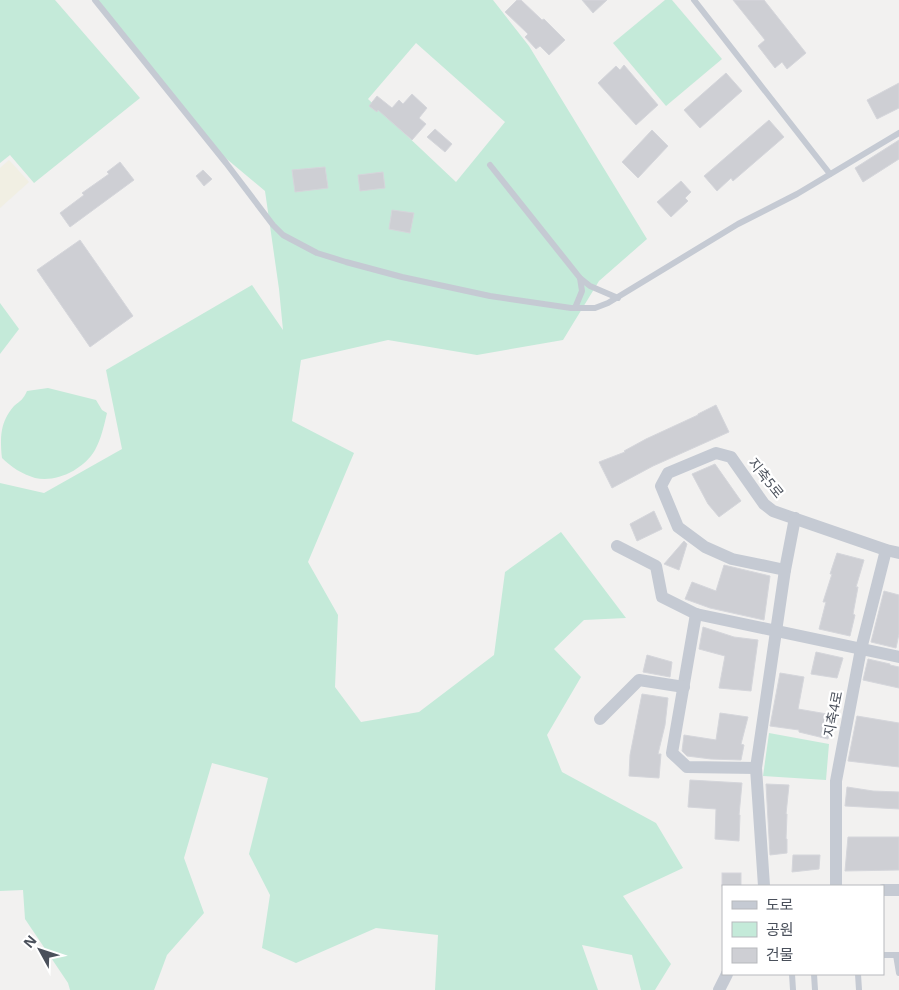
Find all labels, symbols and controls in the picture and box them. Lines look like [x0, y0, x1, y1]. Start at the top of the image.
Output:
street label: 지축5로 [744, 454, 789, 502]
street label: 지축4로 [819, 689, 846, 739]
legend [722, 885, 884, 975]
text: 도로 [766, 894, 794, 914]
text: 공원 [766, 919, 794, 939]
north arrow [15, 925, 65, 975]
text: N [19, 931, 41, 952]
text: 건물 [766, 944, 794, 964]

